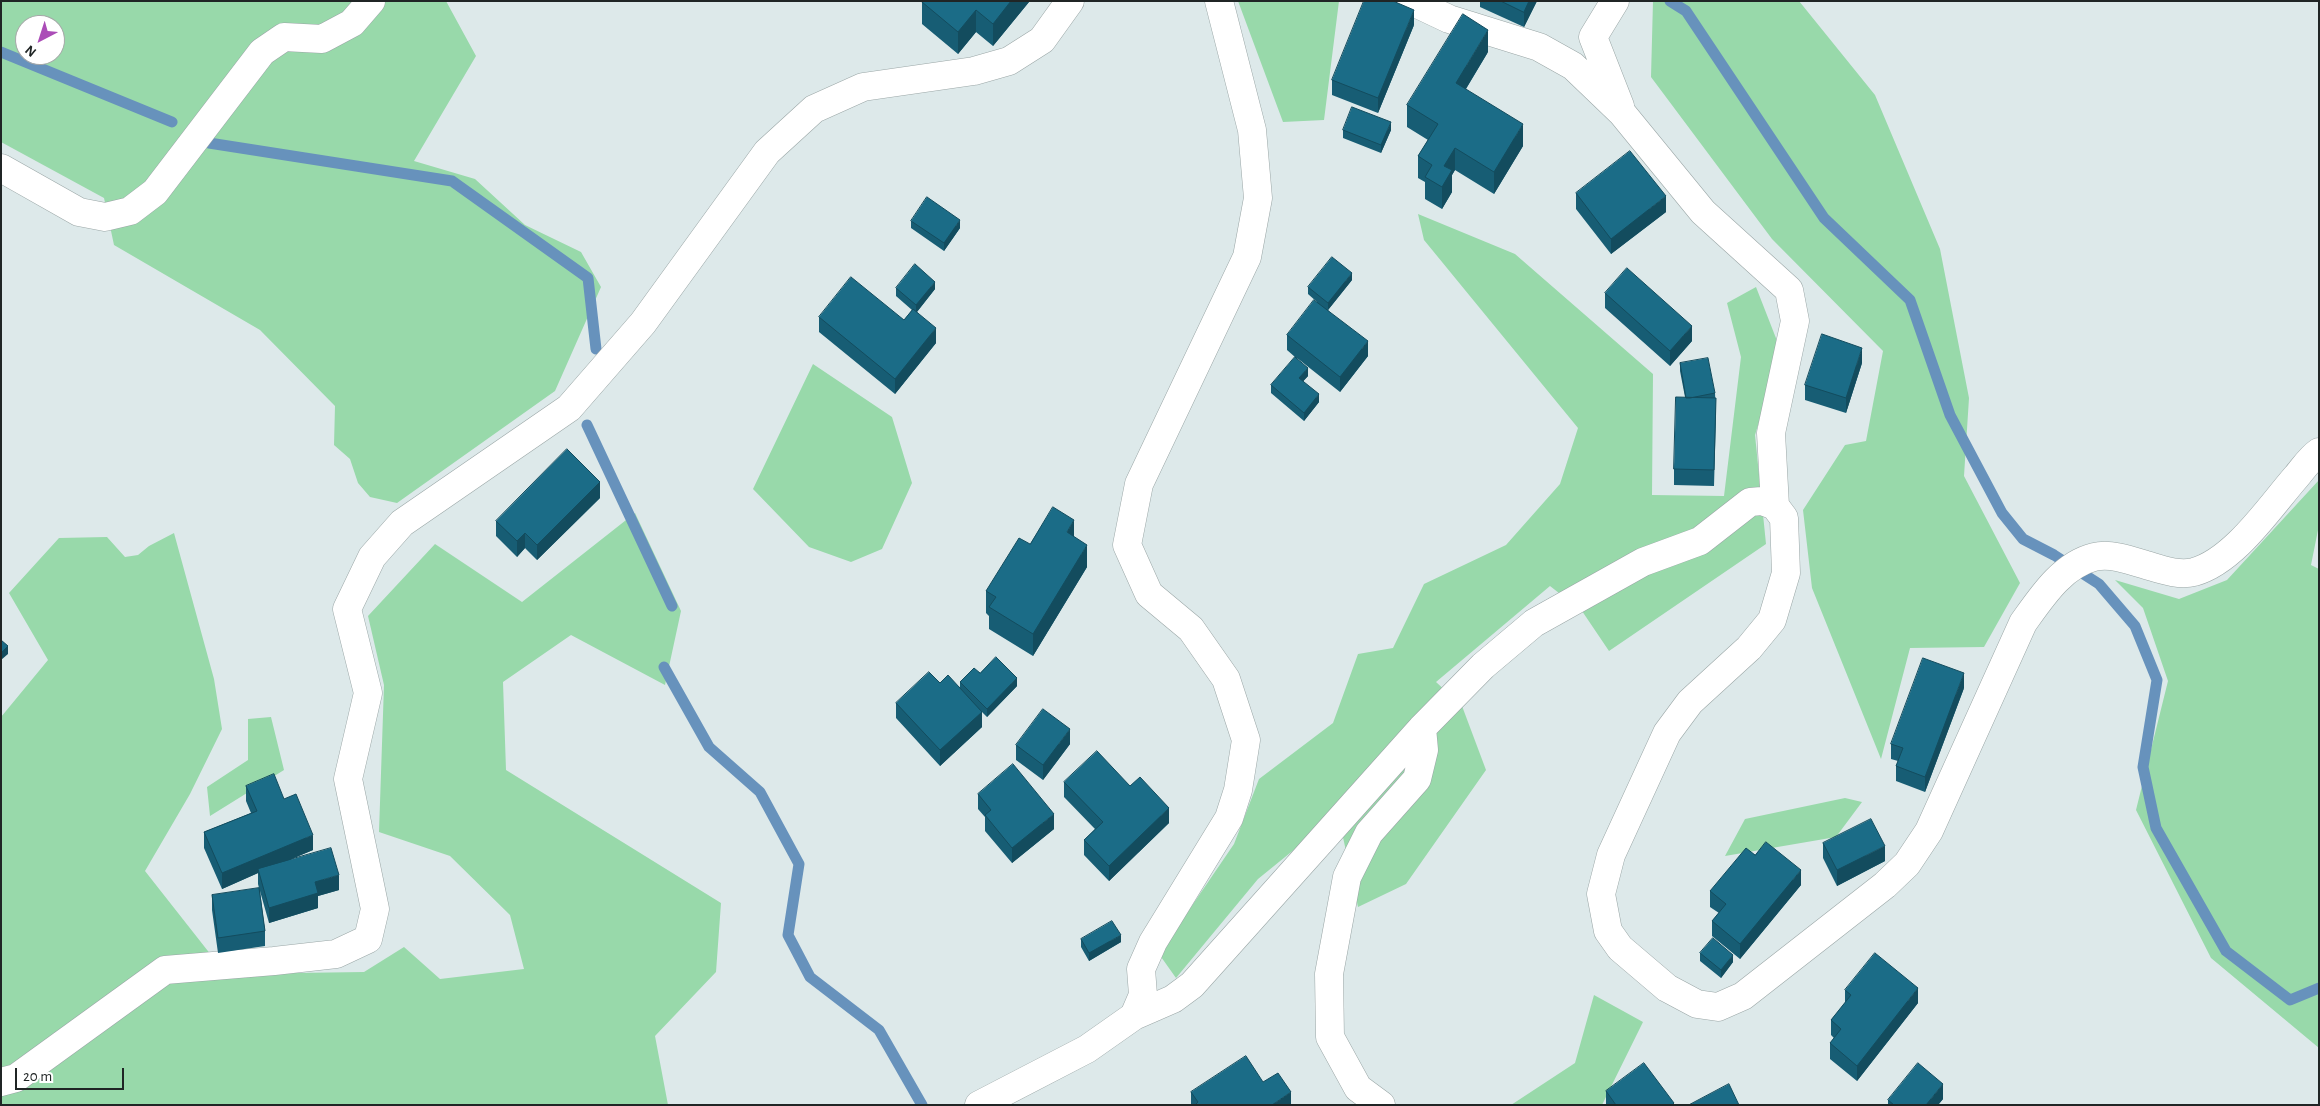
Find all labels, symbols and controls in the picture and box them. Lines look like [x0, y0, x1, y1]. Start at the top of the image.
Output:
north arrow [15, 15, 65, 65]
text: N [23, 42, 39, 59]
scale bar [18, 1058, 126, 1090]
text: 20 m [23, 1069, 52, 1084]

